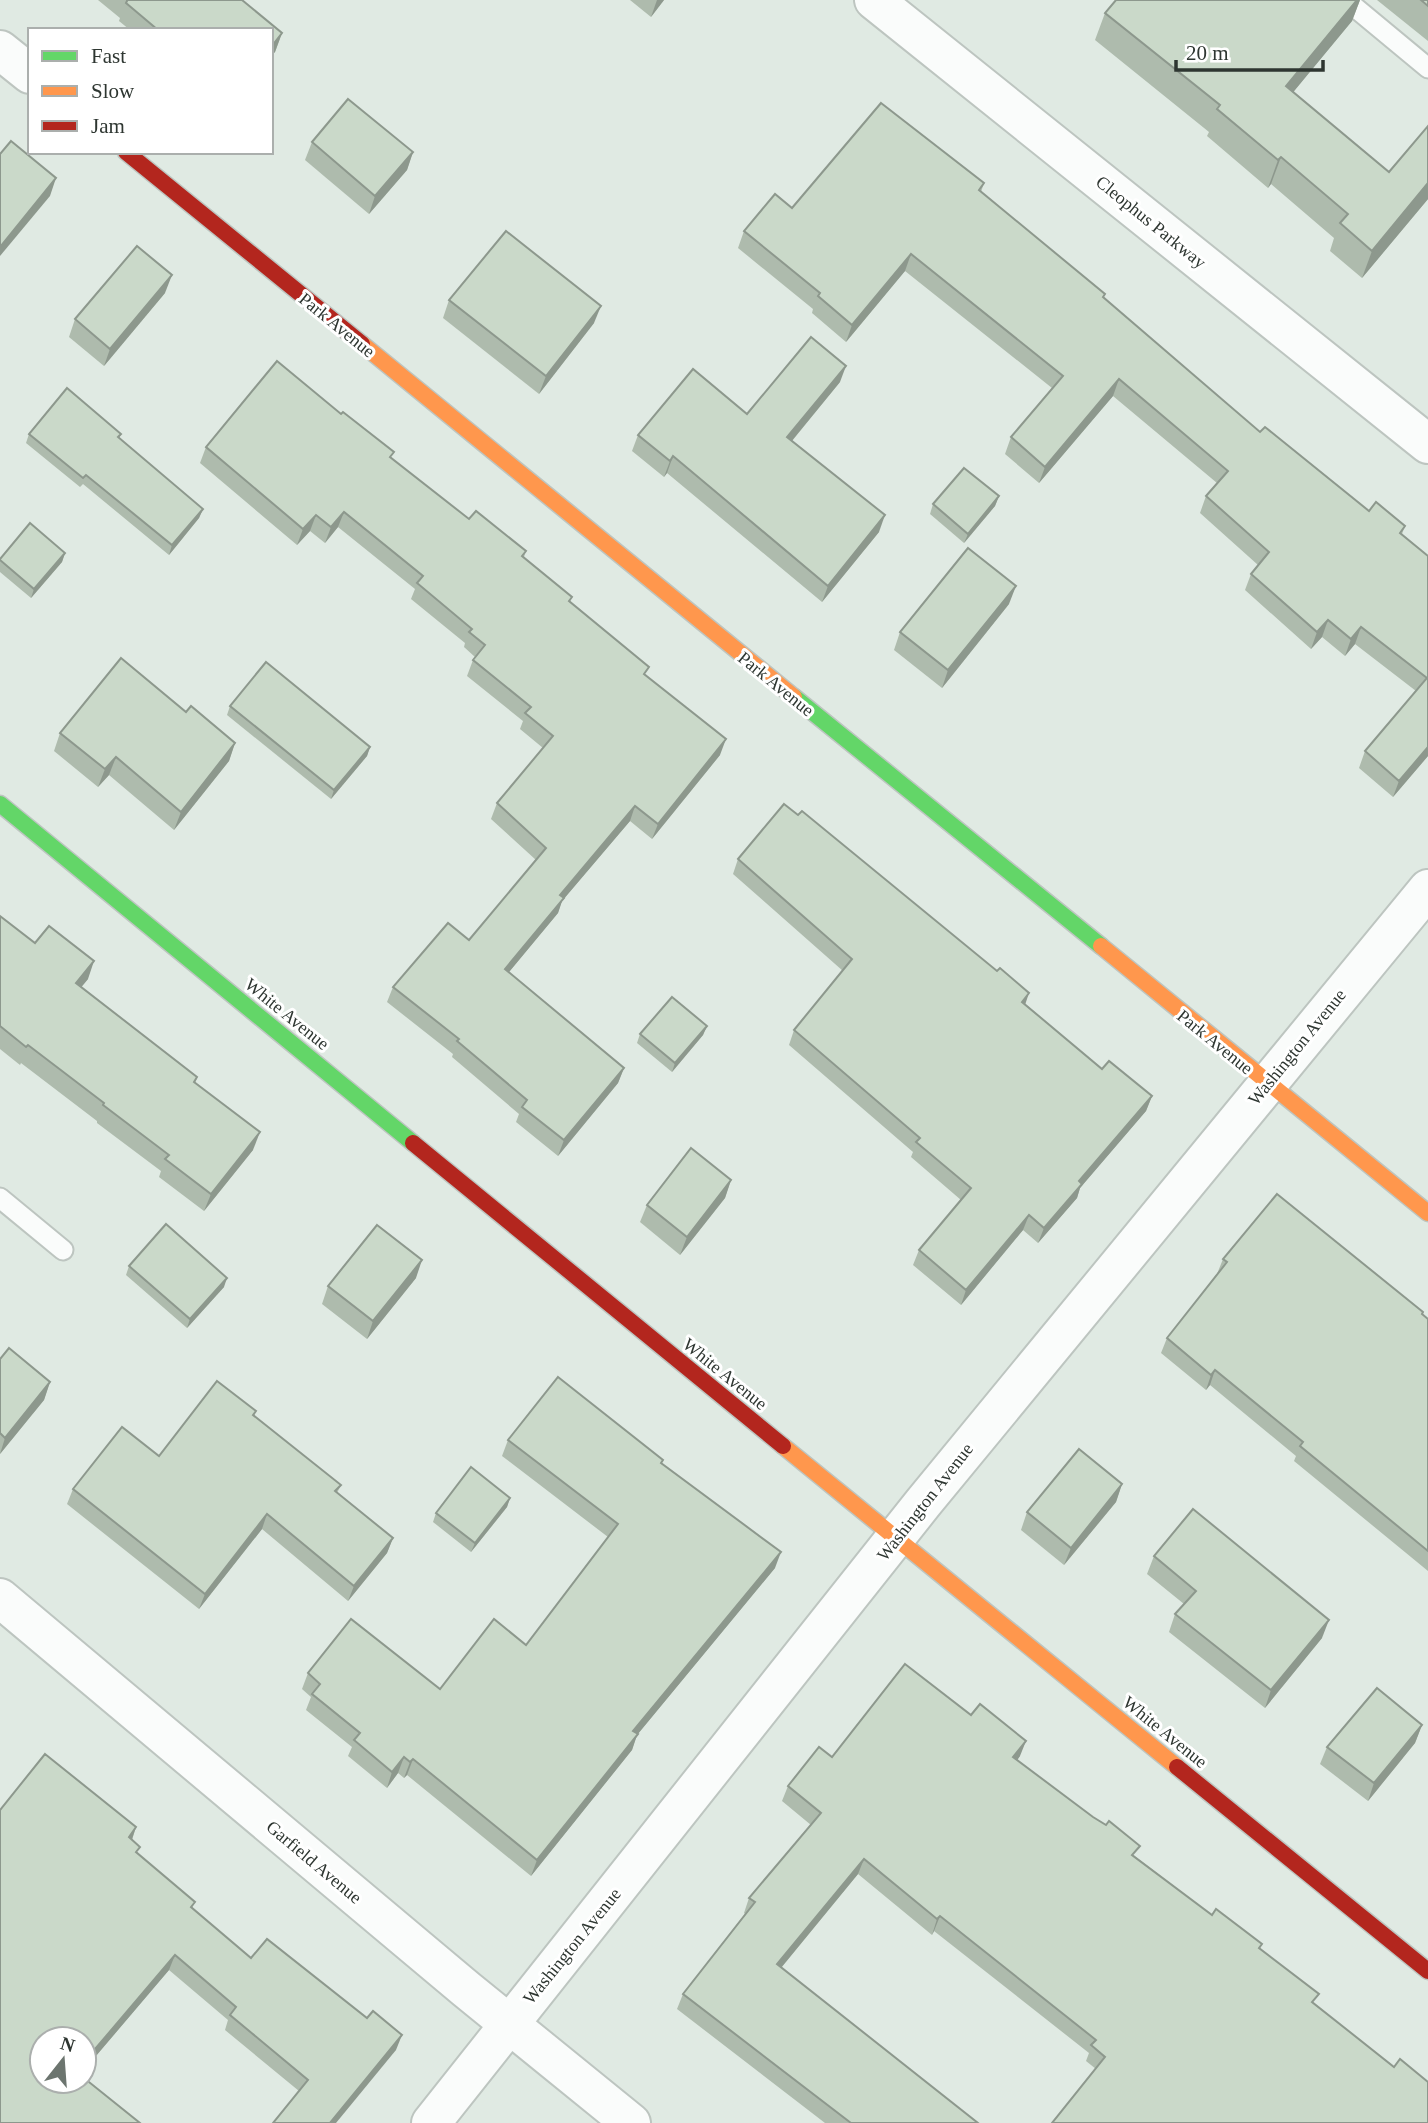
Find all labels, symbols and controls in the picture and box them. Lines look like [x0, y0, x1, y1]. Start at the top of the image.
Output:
legend [28, 28, 273, 154]
scale bar [1176, 28, 1323, 72]
text: 20 m [1186, 41, 1229, 65]
text: Fast [91, 44, 126, 68]
text: Slow [91, 79, 135, 103]
text: Jam [91, 114, 125, 138]
street label: Cleophus Parkway [1092, 172, 1210, 272]
street label: Park Avenue [295, 289, 379, 361]
street label: Park Avenue [734, 648, 818, 720]
street label: White Avenue [241, 974, 333, 1054]
street label: Washington Avenue [1244, 985, 1350, 1109]
street label: Park Avenue [1173, 1006, 1257, 1078]
street label: White Avenue [679, 1334, 771, 1414]
street label: Washington Avenue [873, 1439, 977, 1565]
street label: White Avenue [1119, 1692, 1211, 1772]
street label: Garfield Avenue [262, 1816, 366, 1908]
street label: Washington Avenue [519, 1884, 625, 2008]
north arrow [28, 2025, 98, 2095]
text: N [58, 2032, 78, 2056]

